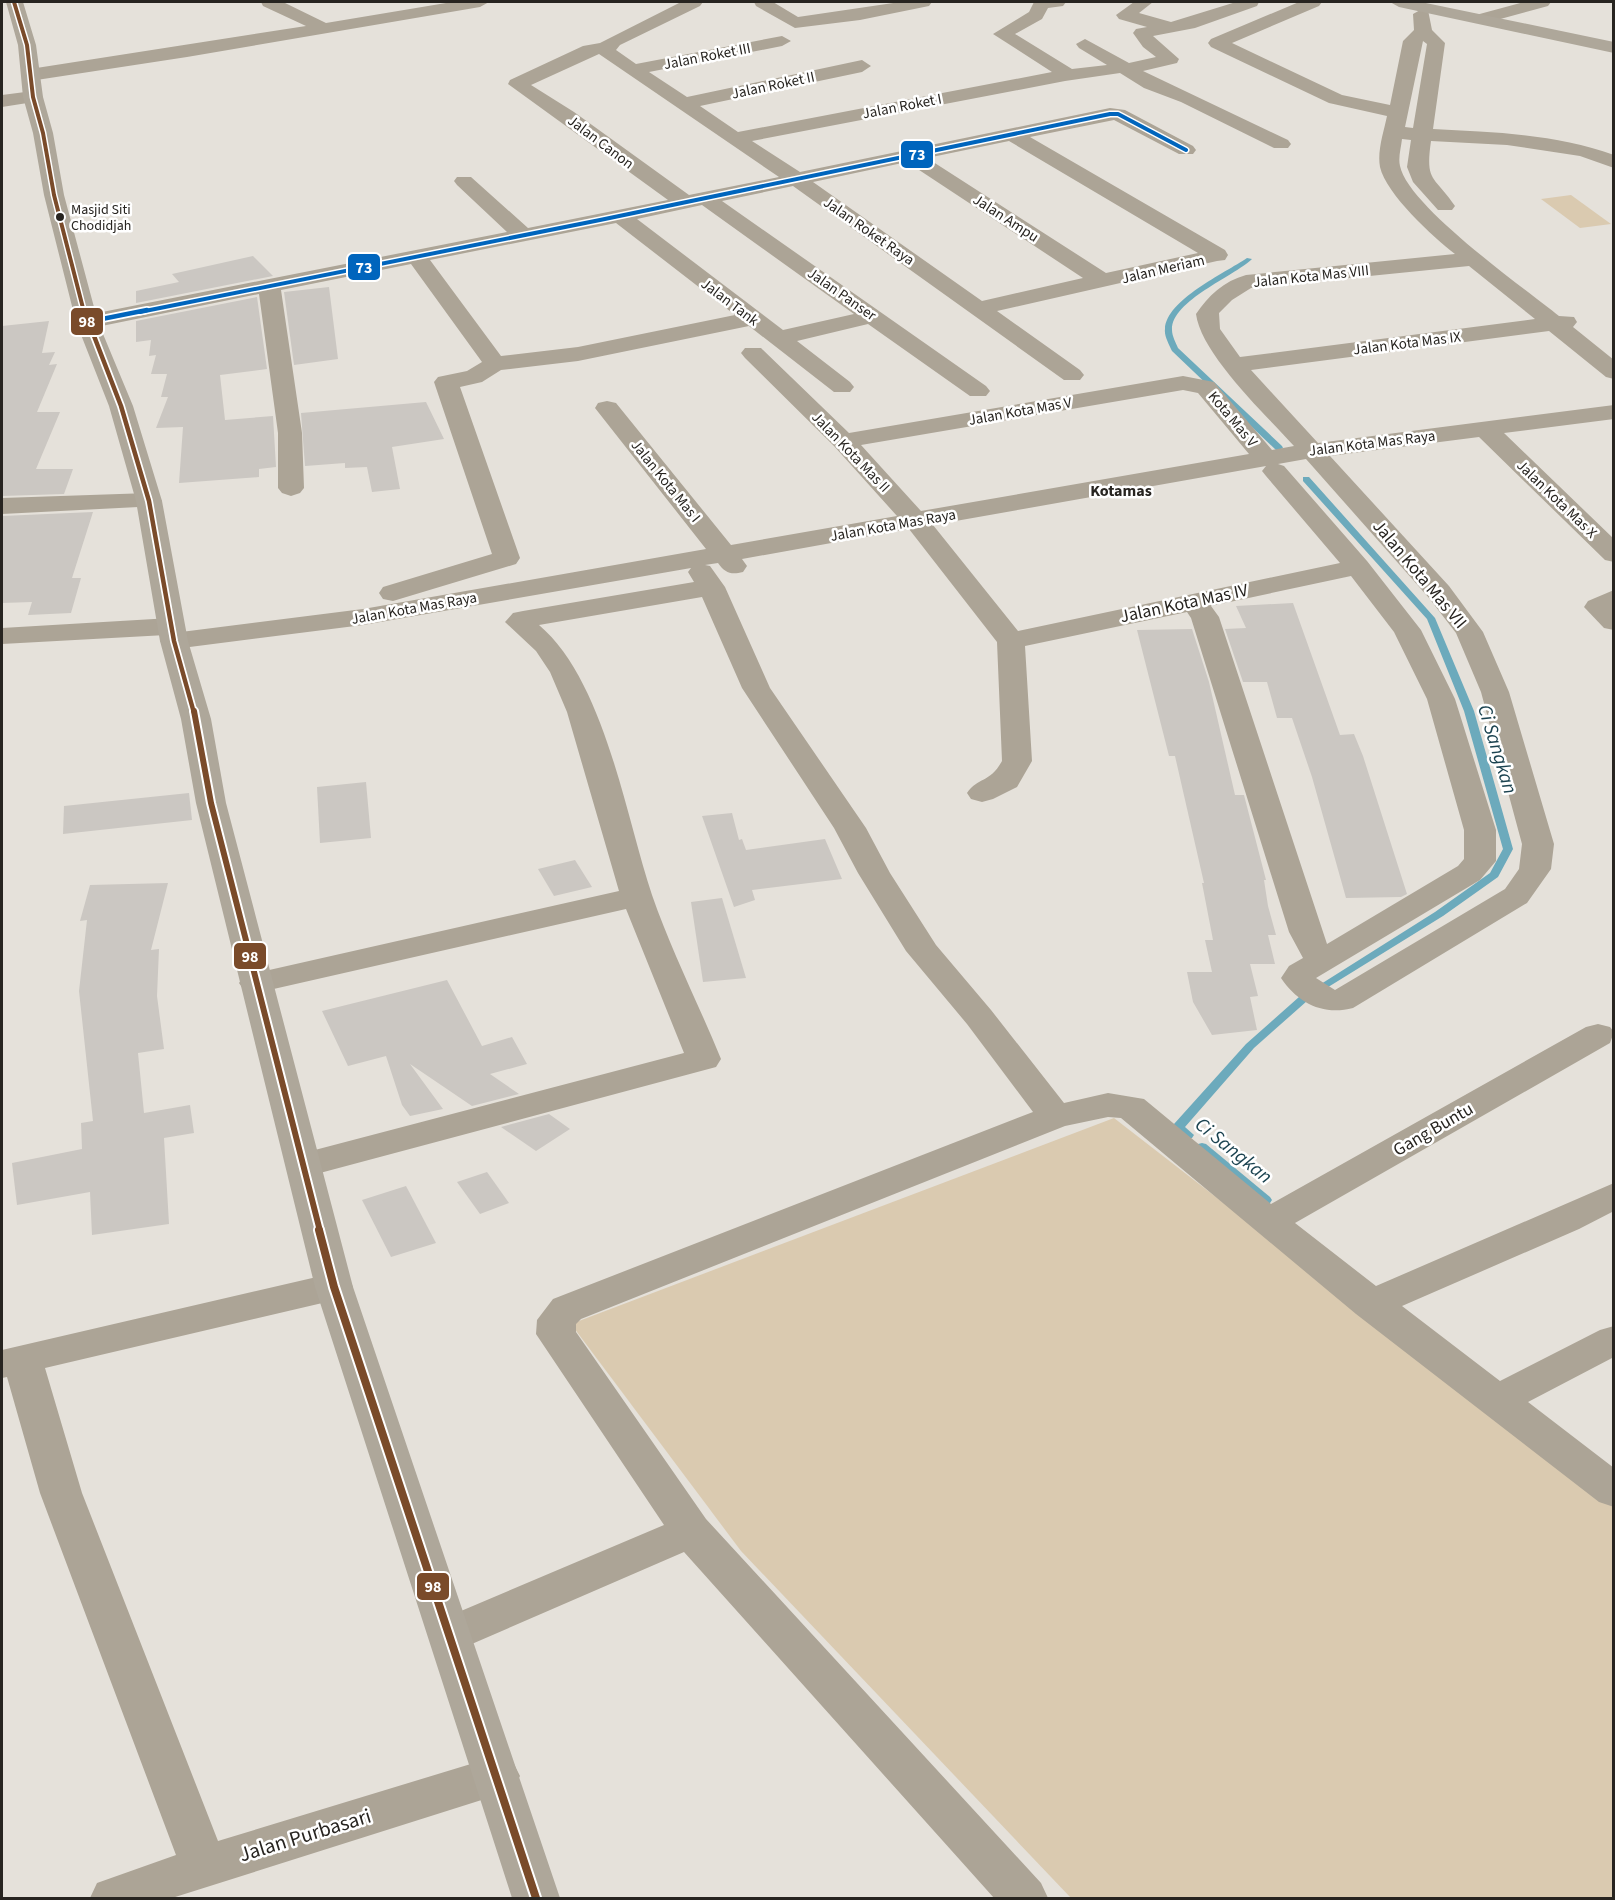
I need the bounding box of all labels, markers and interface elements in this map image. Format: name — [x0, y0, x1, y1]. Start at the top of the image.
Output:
street label: Jalan Roket III — [662, 38, 752, 75]
street label: Jalan Roket II — [730, 66, 816, 105]
street label: Jalan Roket I — [861, 89, 944, 124]
street label: Jalan Canon — [563, 111, 638, 174]
line badge: 73 — [900, 140, 934, 169]
text: 73 — [909, 144, 925, 166]
street label: Jalan Ampu — [969, 189, 1043, 247]
street label: Jalan Roket Raya — [819, 192, 918, 271]
place label: Masjid Siti Chodidjah — [71, 200, 131, 236]
marker: Masjid Siti Chodidjah — [54, 211, 66, 223]
street label: Jalan Meriam — [1120, 250, 1207, 289]
line badge: 73 — [347, 253, 381, 281]
text: 73 — [356, 257, 372, 279]
street label: Jalan Kota Mas VIII — [1252, 260, 1370, 293]
street label: Jalan Panser — [803, 263, 881, 326]
street label: Jalan Tank — [696, 274, 763, 331]
line badge: 98 — [70, 307, 104, 336]
text: 98 — [79, 311, 95, 333]
street label: Jalan Kota Mas IX — [1352, 326, 1462, 361]
street label: Kota Mas V — [1203, 387, 1262, 452]
street label: Jalan Kota Mas V — [967, 392, 1074, 431]
street label: Jalan Kota Mas II — [807, 407, 895, 497]
street label: Jalan Kota Mas Raya — [1308, 425, 1436, 462]
street label: Jalan Kota Mas I — [626, 436, 705, 527]
street label: Jalan Kota Mas X — [1512, 455, 1602, 543]
district label: Kotamas — [1090, 480, 1152, 502]
street label: Jalan Kota Mas Raya — [829, 504, 958, 547]
street label: Jalan Kota Mas VII — [1367, 515, 1473, 634]
street label: Jalan Kota Mas IV — [1118, 578, 1251, 629]
street label: Jalan Kota Mas Raya — [350, 587, 479, 630]
water label: Ci Sangkan — [1470, 701, 1524, 797]
line badge: 98 — [233, 942, 267, 970]
text: 98 — [242, 946, 258, 968]
street label: Gang Buntu — [1389, 1096, 1478, 1162]
water label: Ci Sangkan — [1189, 1111, 1278, 1191]
line badge: 98 — [416, 1572, 450, 1601]
text: 98 — [425, 1576, 441, 1598]
street label: Jalan Purbasari — [235, 1801, 375, 1869]

